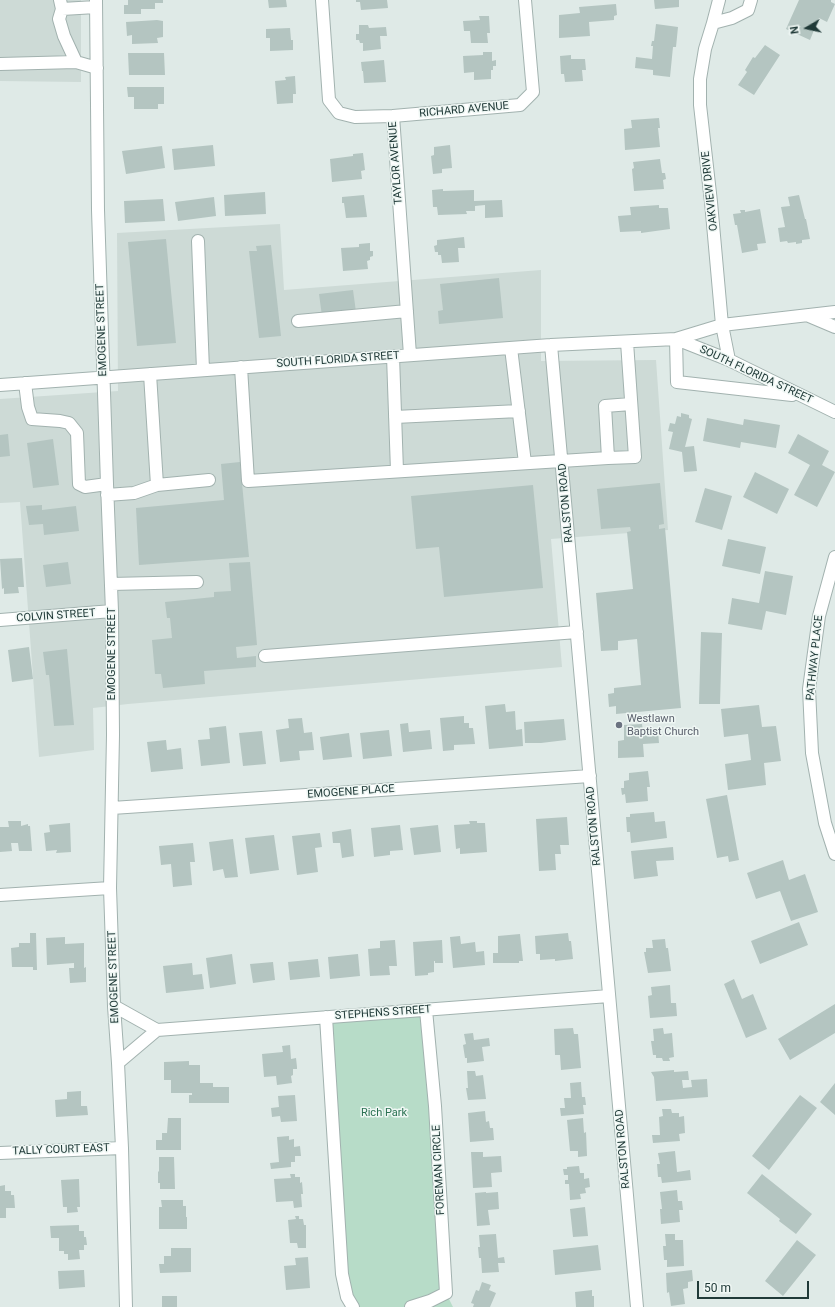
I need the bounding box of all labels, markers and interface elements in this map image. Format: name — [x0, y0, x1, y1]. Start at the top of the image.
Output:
north arrow — [787, 8, 827, 48]
text: N — [788, 25, 802, 35]
street label: RICHARD AVENUE — [419, 100, 509, 120]
street label: TAYLOR AVENUE — [387, 121, 405, 205]
street label: OAKVIEW DRIVE — [699, 150, 721, 232]
street label: EMOGENE STREET — [94, 283, 110, 377]
street label: SOUTH FLORIDA STREET — [697, 343, 815, 407]
street label: SOUTH FLORIDA STREET — [276, 349, 400, 371]
street label: RALSTON ROAD — [556, 463, 576, 543]
street label: COLVIN STREET — [16, 607, 96, 625]
street label: EMOGENE STREET — [105, 607, 119, 701]
street label: PATHWAY PLACE — [804, 614, 826, 702]
place label: Westlawn Baptist Church — [627, 712, 699, 738]
marker: Westlawn Baptist Church — [614, 720, 624, 730]
street label: EMOGENE PLACE — [307, 782, 395, 802]
street label: RALSTON ROAD — [584, 786, 604, 866]
street label: EMOGENE STREET — [106, 930, 122, 1024]
street label: STEPHENS STREET — [334, 1003, 432, 1023]
park label: Rich Park — [361, 1106, 407, 1120]
street label: RALSTON ROAD — [613, 1109, 633, 1189]
street label: FOREMAN CIRCLE — [430, 1125, 448, 1215]
street label: TALLY COURT EAST — [12, 1142, 110, 1158]
scale bar — [699, 1273, 811, 1299]
text: 50 m — [704, 1281, 731, 1295]

